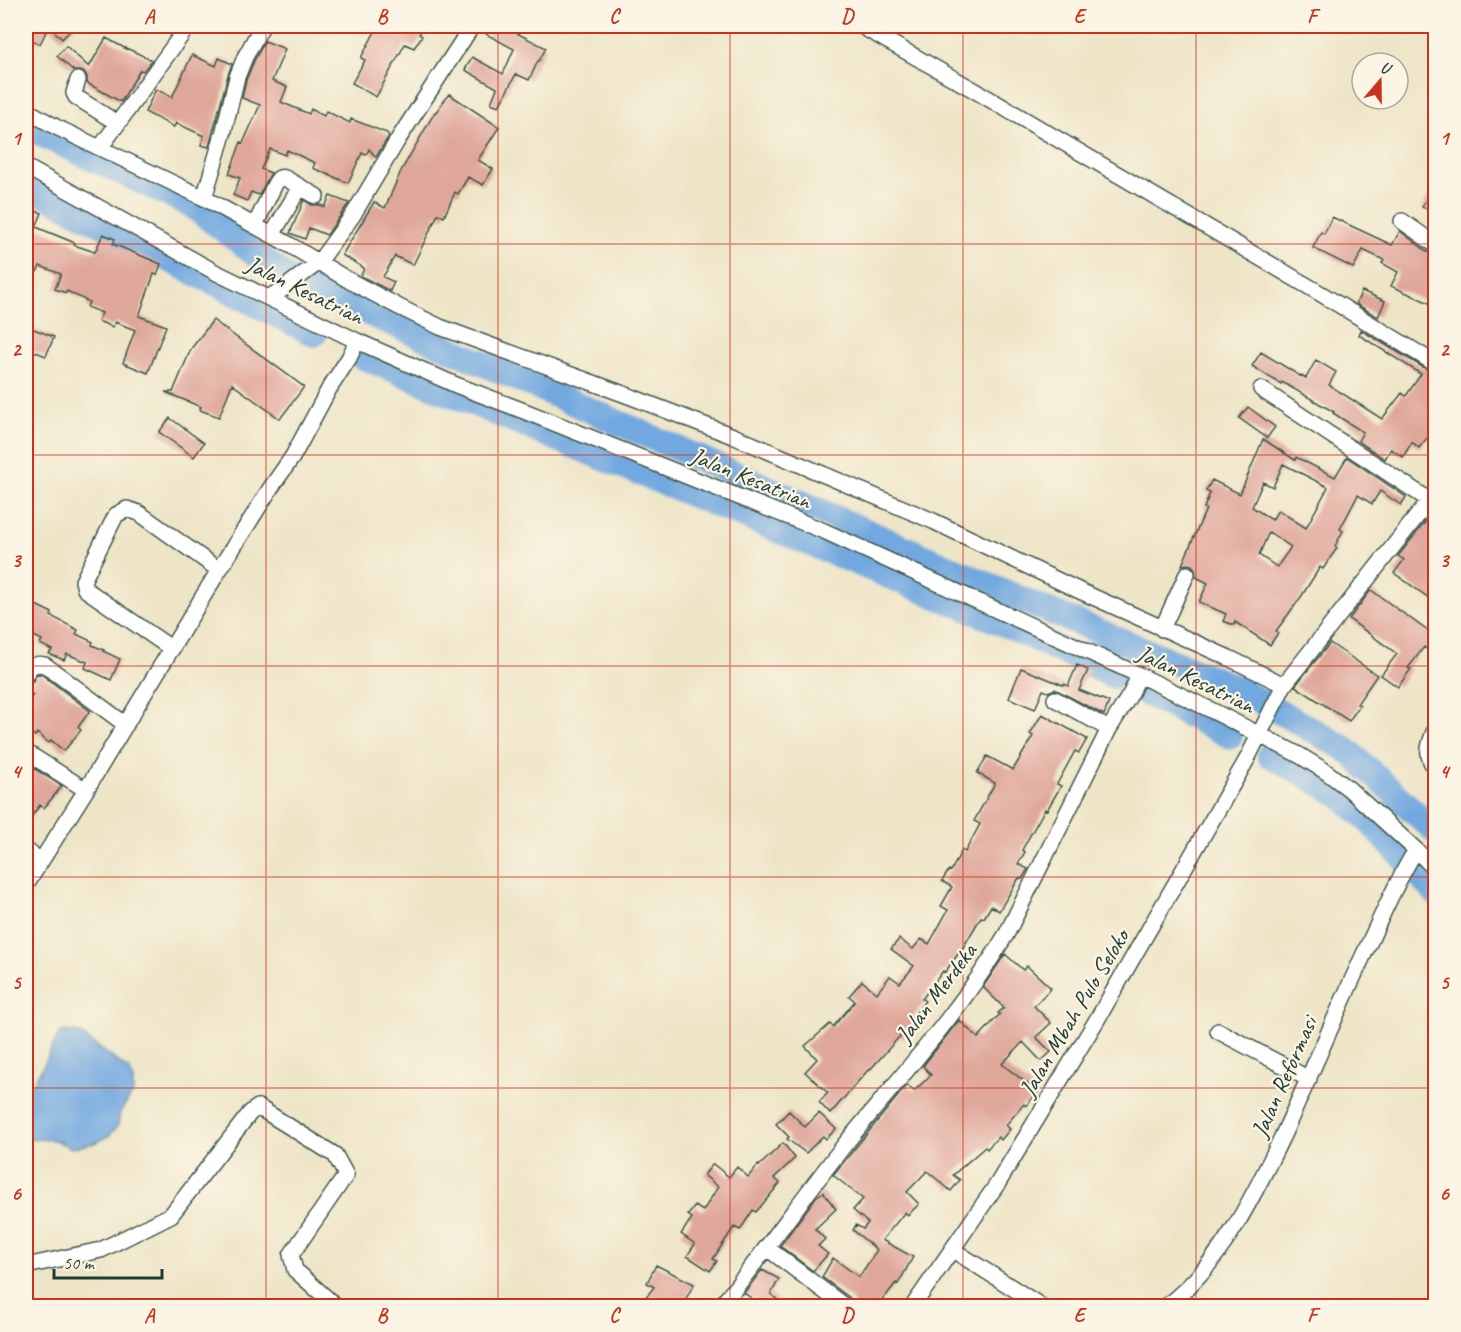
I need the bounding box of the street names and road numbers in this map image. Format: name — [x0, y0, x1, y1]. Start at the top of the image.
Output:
street label: Jalan Kesatrian — [240, 248, 370, 332]
street label: Jalan Kesatrian — [685, 440, 817, 516]
street label: Jalan Kesatrian — [1131, 637, 1261, 721]
street label: Jalan Mbah Pulo Seloko — [1012, 922, 1137, 1103]
street label: Jalan Merdeka — [888, 936, 984, 1050]
street label: Jalan Reformasi — [1244, 1009, 1325, 1143]

